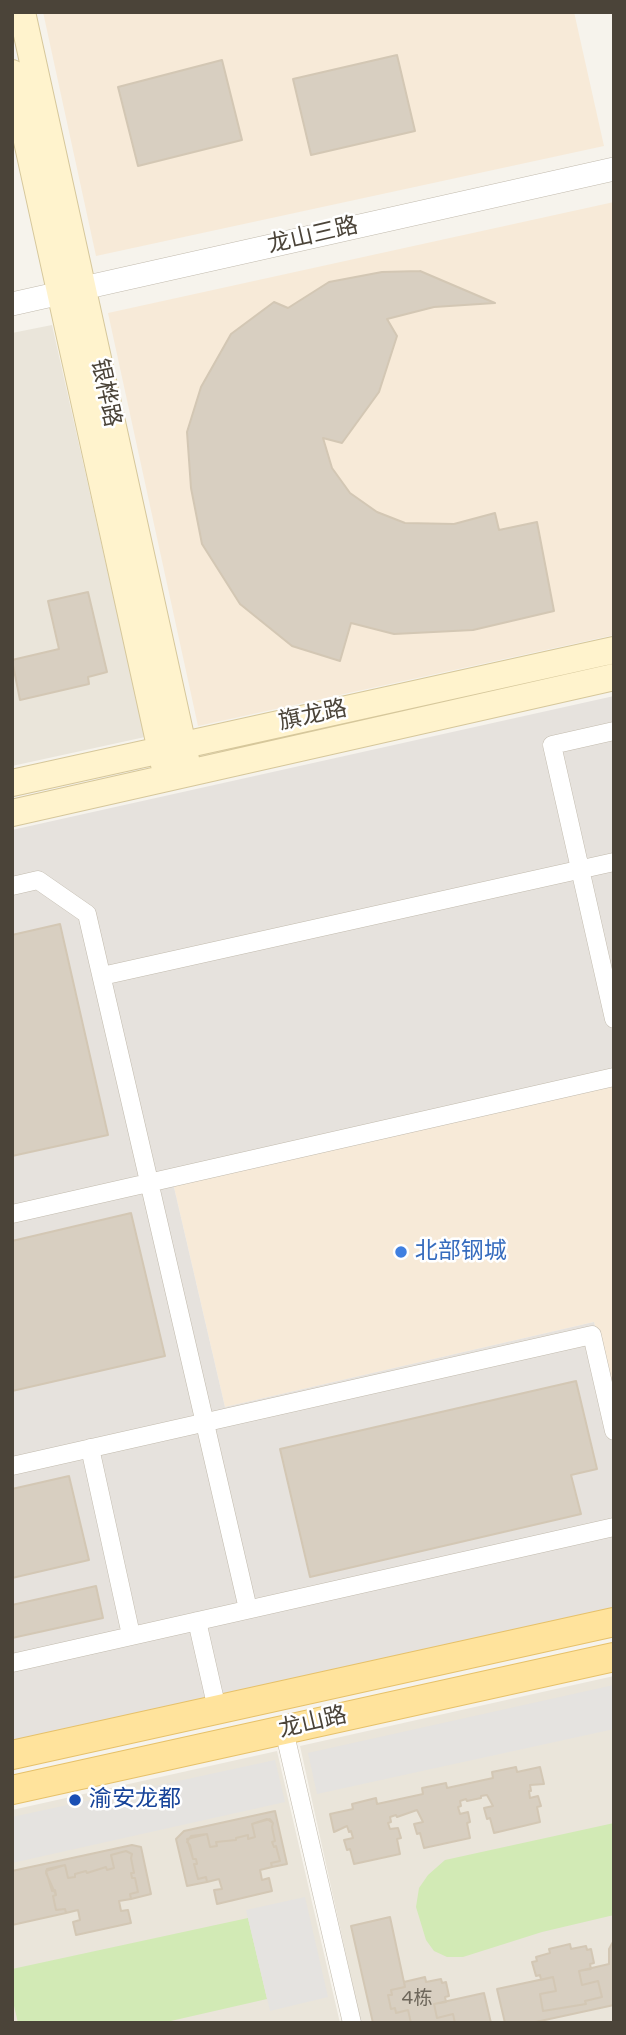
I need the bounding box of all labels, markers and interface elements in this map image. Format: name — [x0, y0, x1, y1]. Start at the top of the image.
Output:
street label: 龙山三路 — [265, 212, 361, 260]
street label: 银桦路 — [84, 356, 126, 430]
street label: 旗龙路 — [276, 695, 350, 737]
place label: 北部钢城 — [415, 1238, 507, 1266]
marker: 北部钢城 — [393, 1244, 409, 1260]
street label: 龙山路 — [276, 1702, 350, 1744]
place label: 渝安龙都 — [89, 1786, 181, 1814]
marker: 渝安龙都 — [67, 1792, 83, 1808]
house number: 4栋 — [402, 1988, 432, 2010]

